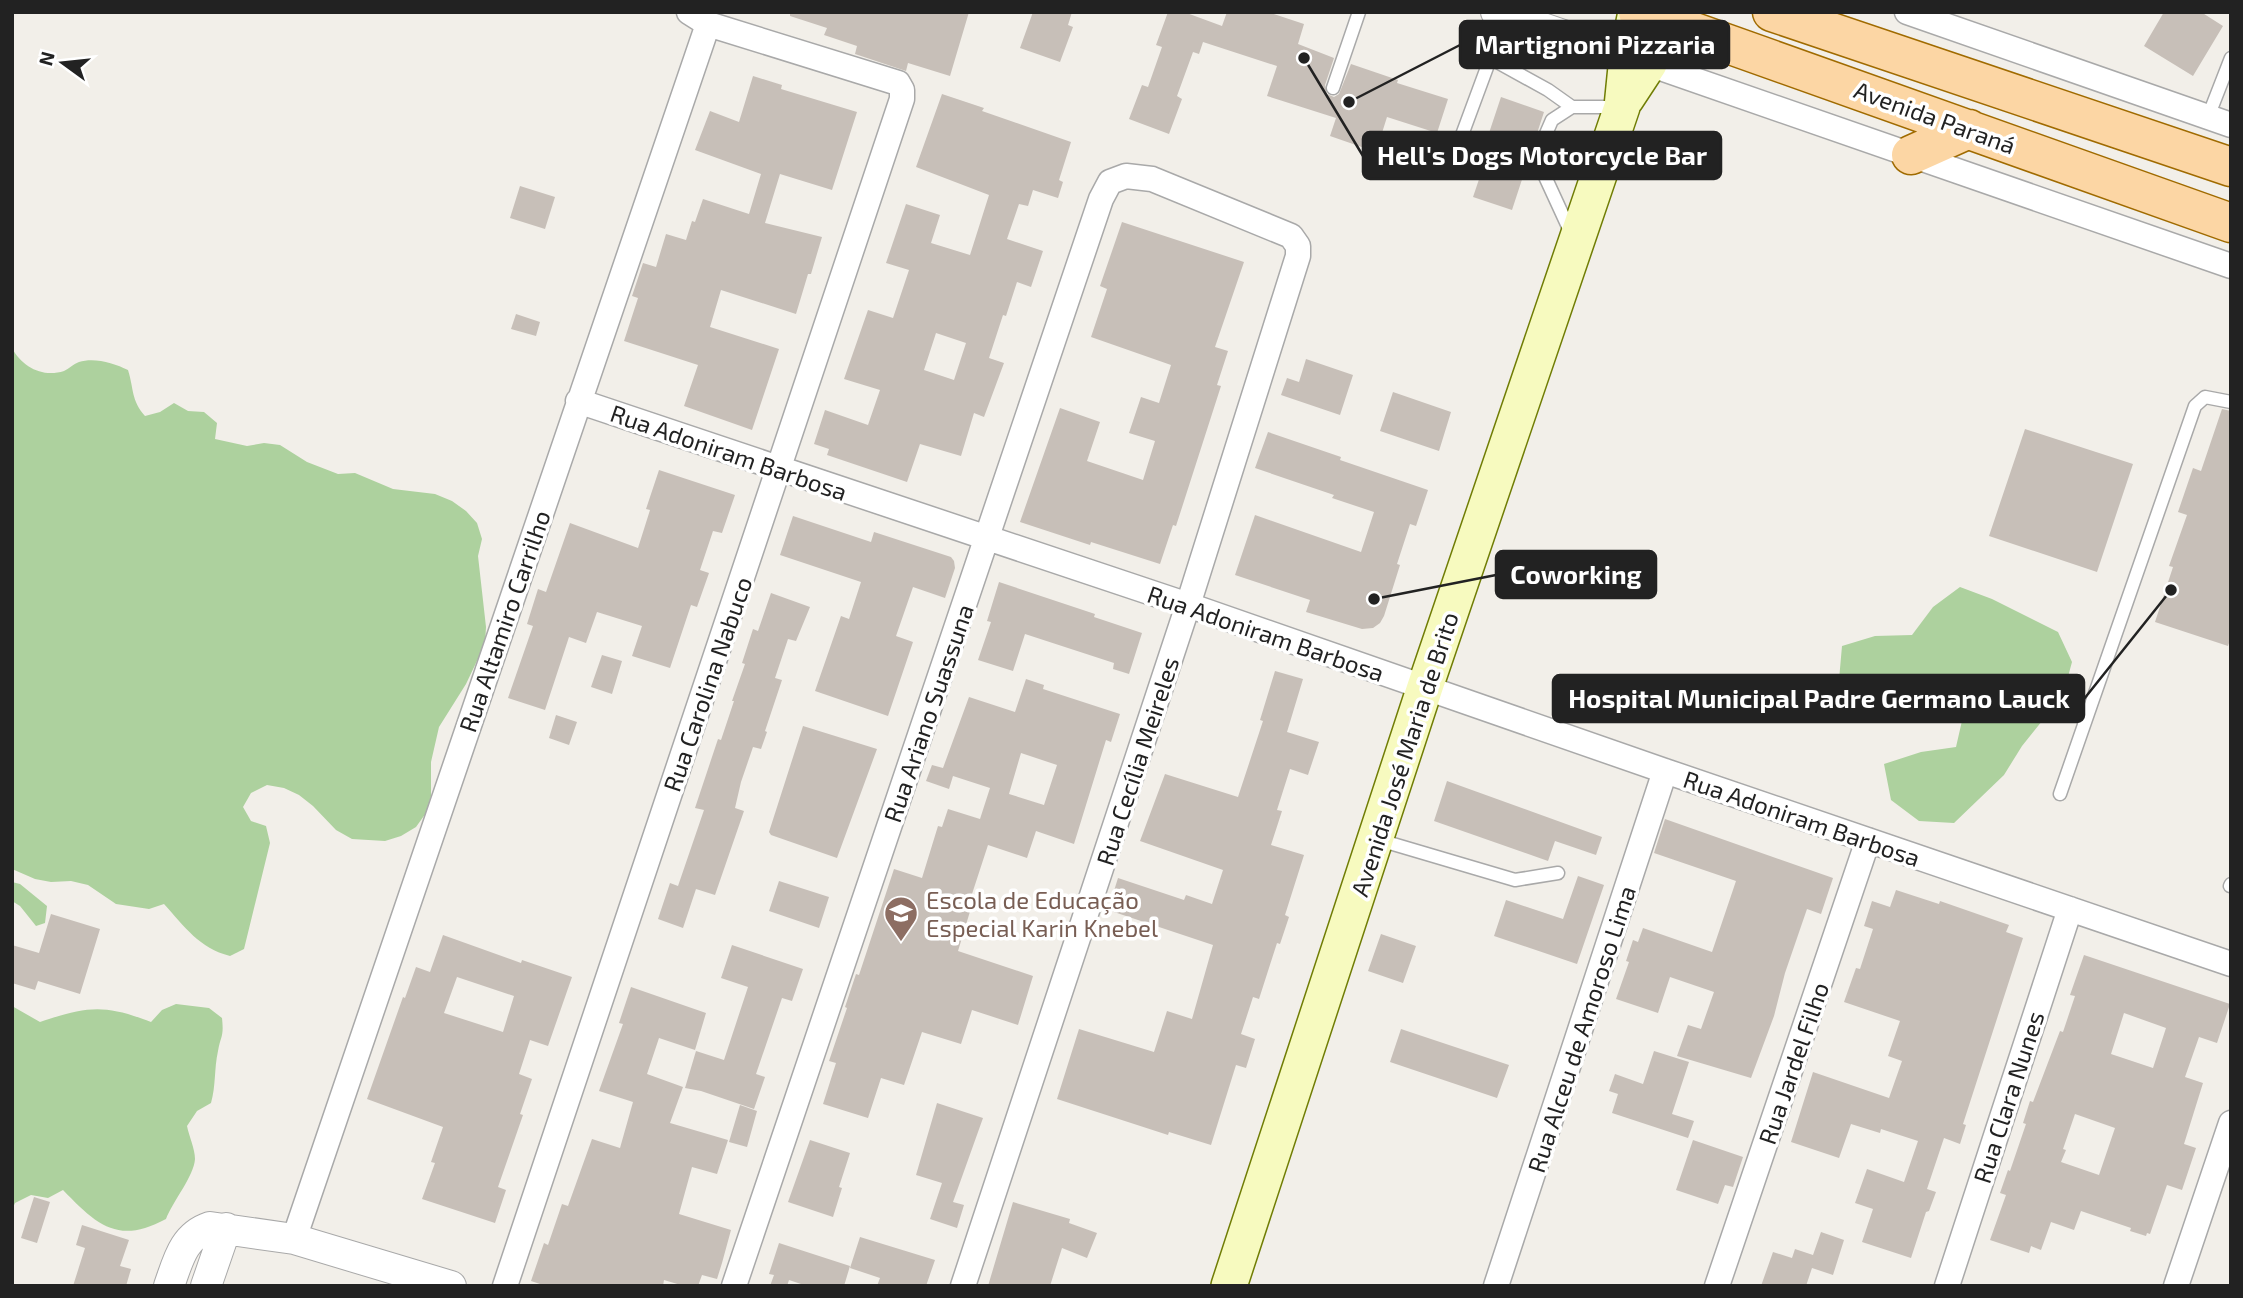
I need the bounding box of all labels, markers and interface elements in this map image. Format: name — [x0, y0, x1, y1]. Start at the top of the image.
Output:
callout: Martignoni Pizzaria — [1460, 21, 1729, 68]
north arrow — [28, 28, 98, 98]
text: Martignoni Pizzaria — [1475, 28, 1715, 59]
text: N — [33, 49, 59, 68]
street label: Avenida Paraná — [1851, 74, 2019, 160]
callout: Hell's Dogs Motorcycle Bar — [1363, 132, 1721, 179]
text: Hell's Dogs Motorcycle Bar — [1377, 139, 1707, 171]
street label: Rua Adoniram Barbosa — [607, 398, 851, 506]
street label: Rua Altamiro Carrilho — [452, 506, 556, 736]
callout: Coworking — [1496, 551, 1656, 598]
text: Coworking — [1510, 558, 1642, 589]
street label: Rua Carolina Nabuco — [657, 573, 757, 795]
street label: Rua Adoniram Barbosa — [1144, 579, 1388, 687]
street label: Rua Ariano Suassuna — [877, 600, 979, 826]
street label: Avenida José Maria de Brito — [1344, 608, 1464, 900]
street label: Rua Cecília Meireles — [1090, 653, 1184, 869]
callout: Hospital Municipal Padre Germano Lauck — [1553, 675, 2084, 722]
text: Hospital Municipal Padre Germano Lauck — [1568, 682, 2070, 713]
street label: Rua Adoniram Barbosa — [1680, 764, 1924, 872]
street label: Rua Alceu de Amoroso Lima — [1521, 882, 1641, 1176]
place label: Escola de Educação Especial Karin Knebel — [926, 885, 1158, 942]
school or university icon: Escola de Educação Especial Karin Knebel — [882, 894, 920, 943]
street label: Rua Jardel Filho — [1752, 978, 1834, 1148]
street label: Rua Clara Nunes — [1967, 1007, 2049, 1187]

